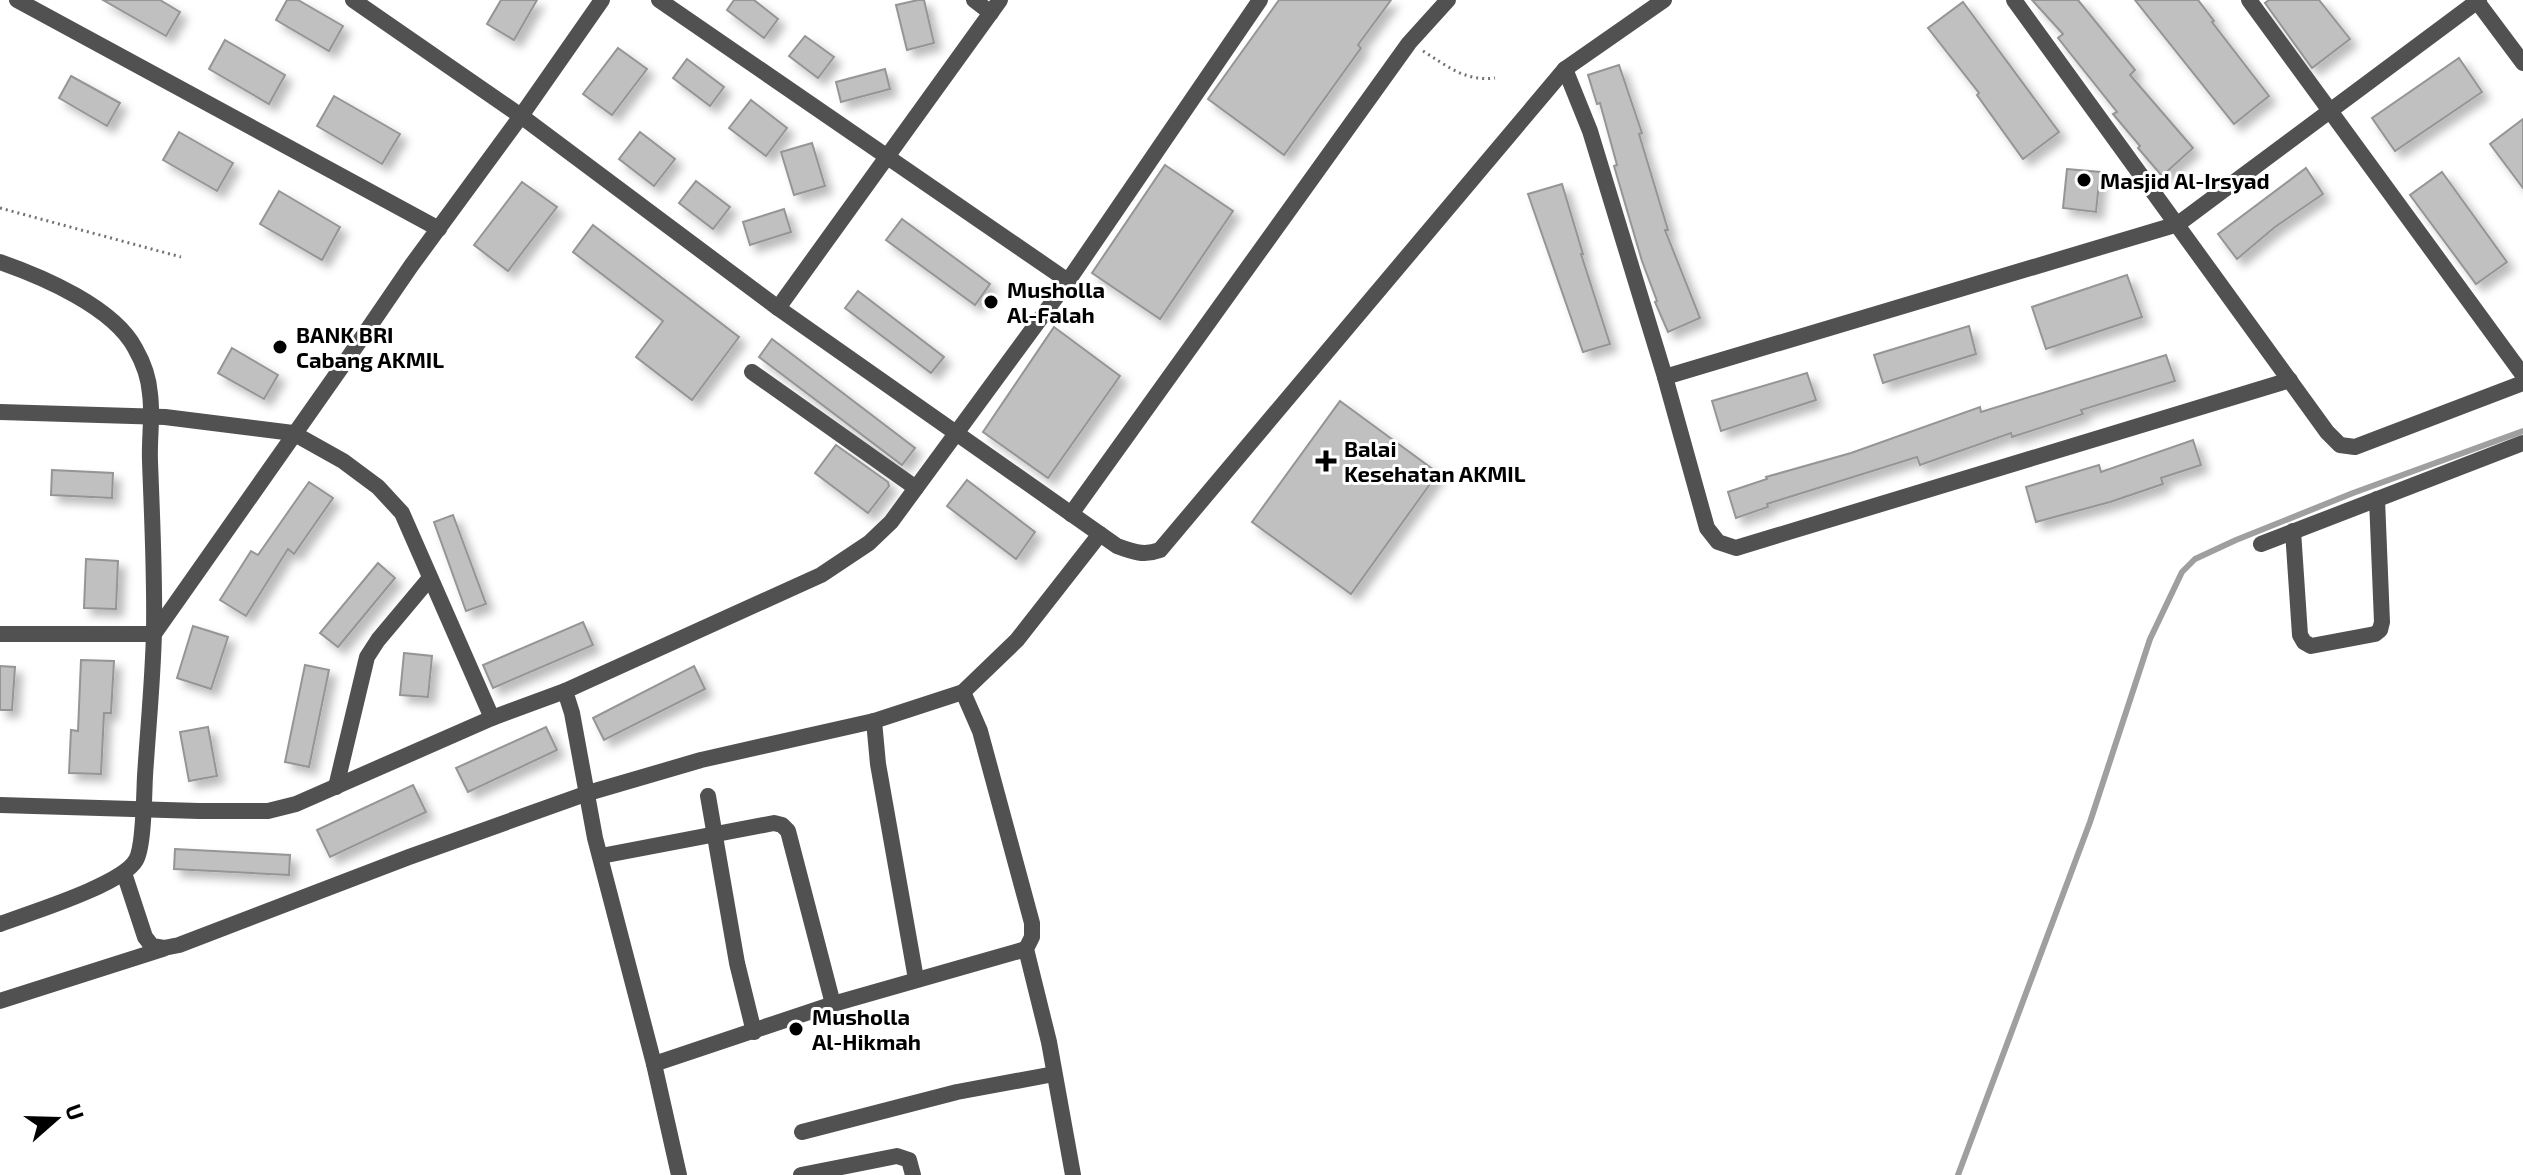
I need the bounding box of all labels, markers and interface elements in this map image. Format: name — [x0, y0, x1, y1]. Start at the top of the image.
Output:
place label: Masjid Al-Irsyad — [2100, 167, 2270, 194]
marker: Masjid Al-Irsyad — [2075, 171, 2093, 189]
place label: Musholla Al-Falah — [1007, 276, 1105, 327]
marker: Musholla Al-Falah — [982, 293, 1000, 311]
place label: BANK BRI Cabang AKMIL — [296, 321, 444, 372]
marker: BANK BRI Cabang AKMIL — [271, 338, 289, 356]
place label: Balai Kesehatan AKMIL — [1344, 435, 1526, 486]
marker: Balai Kesehatan AKMIL — [1315, 450, 1337, 472]
place label: Musholla Al-Hikmah — [812, 1003, 921, 1054]
marker: Musholla Al-Hikmah — [787, 1020, 805, 1038]
north arrow — [16, 1079, 96, 1159]
text: U — [61, 1100, 91, 1123]

